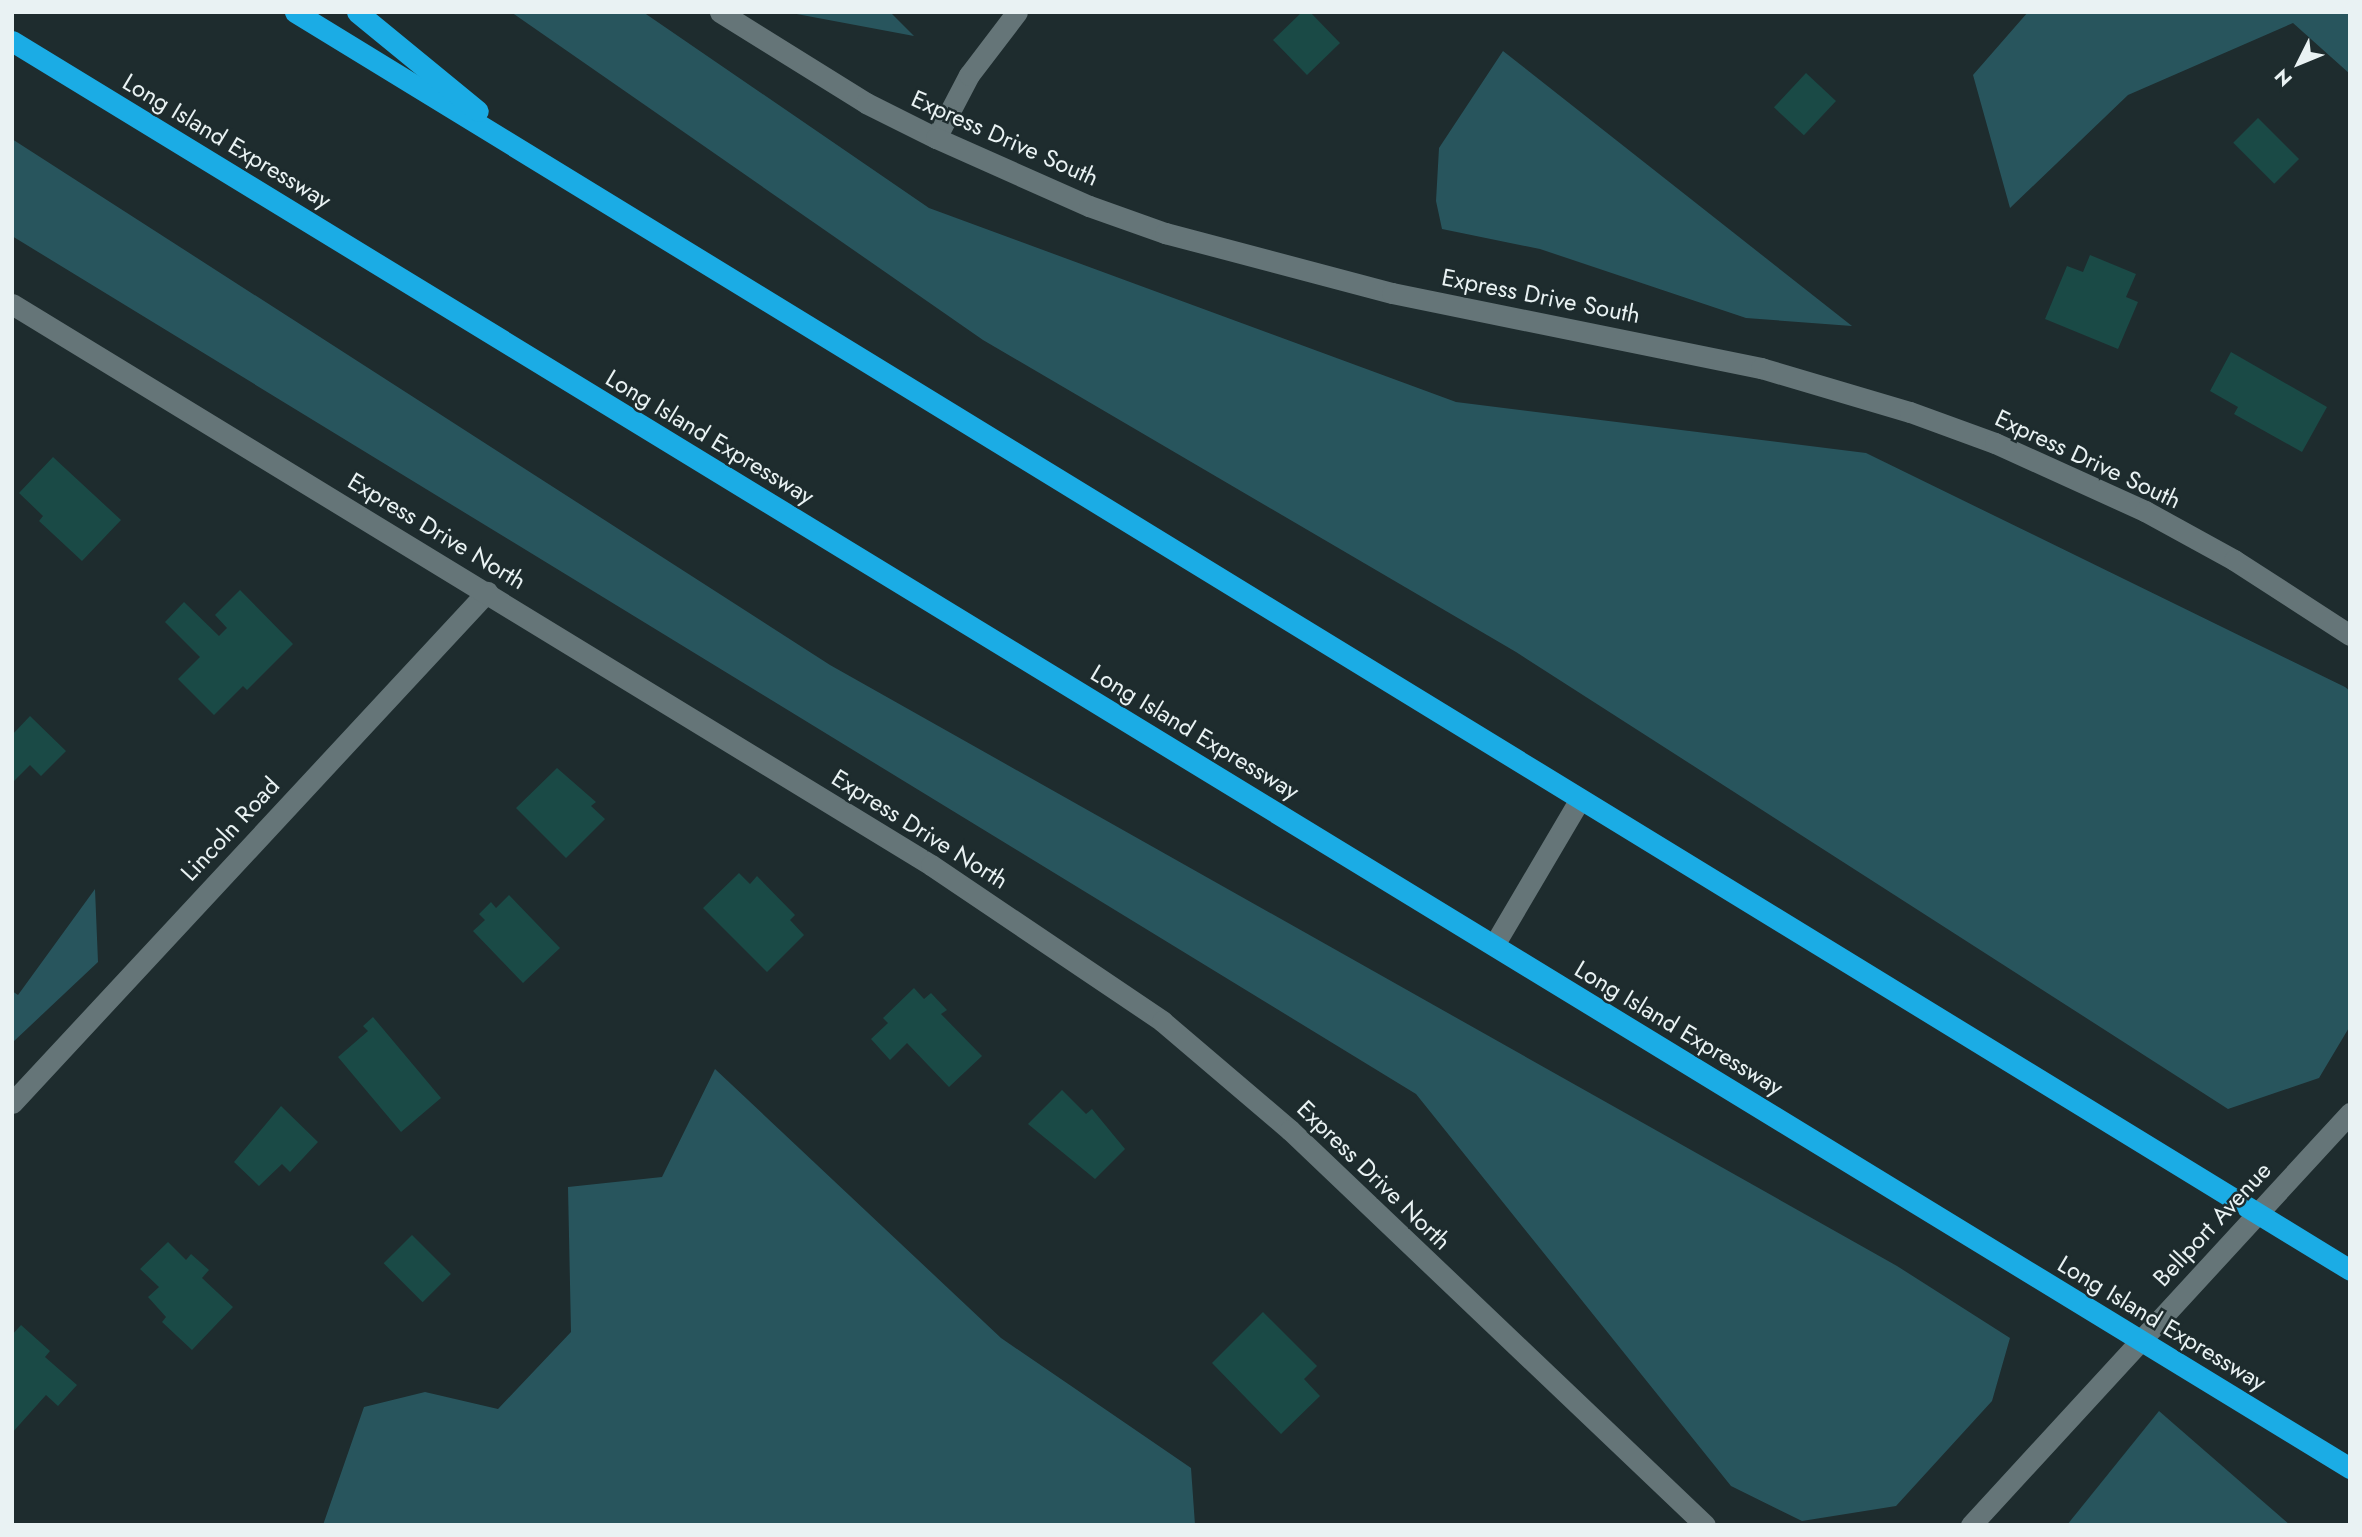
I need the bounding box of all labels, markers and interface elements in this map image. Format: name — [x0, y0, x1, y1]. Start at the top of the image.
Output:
north arrow — [2264, 28, 2334, 98]
text: N — [2268, 63, 2298, 92]
street label: Long Island Expressway — [117, 67, 337, 215]
street label: Express Drive South — [907, 84, 1103, 192]
street label: Express Drive South — [1439, 263, 1643, 329]
street label: Long Island Expressway — [600, 363, 820, 511]
street label: Express Drive South — [1991, 403, 2185, 515]
street label: Express Drive North — [343, 466, 531, 596]
street label: Long Island Expressway — [1085, 658, 1305, 806]
street label: Express Drive North — [826, 763, 1014, 895]
street label: Lincoln Road — [175, 771, 285, 887]
street label: Long Island Expressway — [1569, 954, 1789, 1102]
street label: Express Drive North — [1291, 1094, 1457, 1256]
street label: Bellport Avenue — [2147, 1156, 2277, 1292]
street label: Long Island Expressway — [2052, 1249, 2272, 1397]

